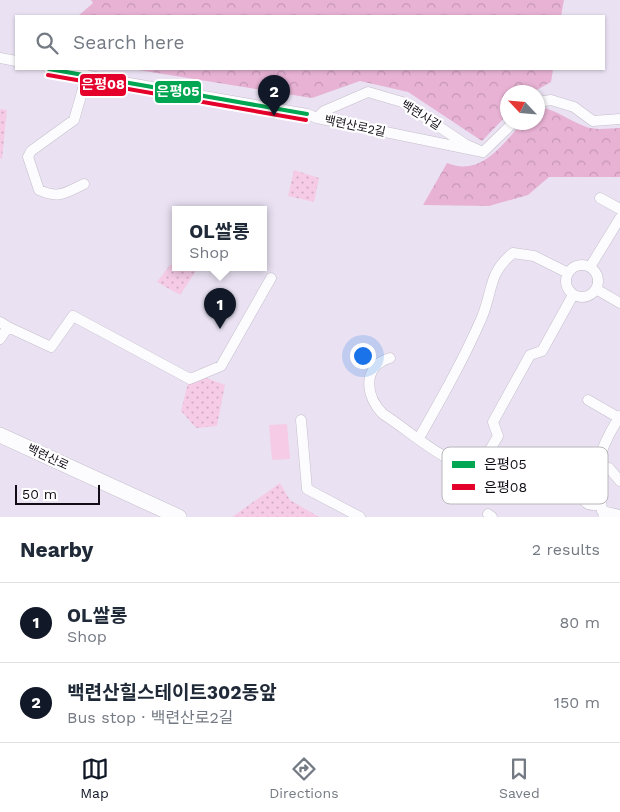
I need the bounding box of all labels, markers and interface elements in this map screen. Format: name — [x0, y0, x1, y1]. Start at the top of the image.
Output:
search box — [15, 15, 605, 70]
icon: search — [33, 29, 61, 57]
text: Search here — [73, 31, 184, 54]
line badge: 은평08 — [79, 73, 127, 97]
pin: 2 — [258, 75, 290, 116]
text: 은평08 — [81, 76, 125, 92]
line badge: 은평05 — [154, 80, 202, 104]
text: 은평05 — [157, 83, 199, 99]
north arrow — [500, 85, 545, 130]
street label: 백련사길 — [399, 97, 443, 133]
street label: 백련산로2길 — [323, 113, 387, 139]
popup — [172, 206, 267, 271]
text: OL쌀롱 — [189, 220, 250, 243]
text: Shop — [189, 243, 229, 262]
pin: 1 — [204, 288, 236, 329]
your location — [350, 343, 376, 369]
street label: 백련산로 — [25, 441, 71, 473]
legend — [442, 447, 608, 504]
text: 은평05 — [484, 456, 527, 472]
text: 은평08 — [484, 479, 527, 495]
scale bar — [15, 482, 100, 505]
text: 50 m — [22, 486, 57, 502]
text: Nearby — [20, 537, 93, 562]
text: 2 results — [532, 540, 600, 559]
text: OL쌀롱 — [67, 604, 127, 627]
text: 1 — [33, 613, 39, 632]
text: 80 m — [559, 613, 600, 632]
text: Shop — [67, 627, 107, 646]
text: 백련산힐스테이트302동앞 — [67, 681, 277, 704]
text: 2 — [31, 693, 41, 712]
text: 150 m — [554, 693, 600, 712]
text: Bus stop · 백련산로2길 — [67, 708, 233, 727]
tab: Map — [80, 755, 109, 801]
tab: Directions — [269, 755, 339, 801]
tab: Saved — [499, 755, 540, 801]

